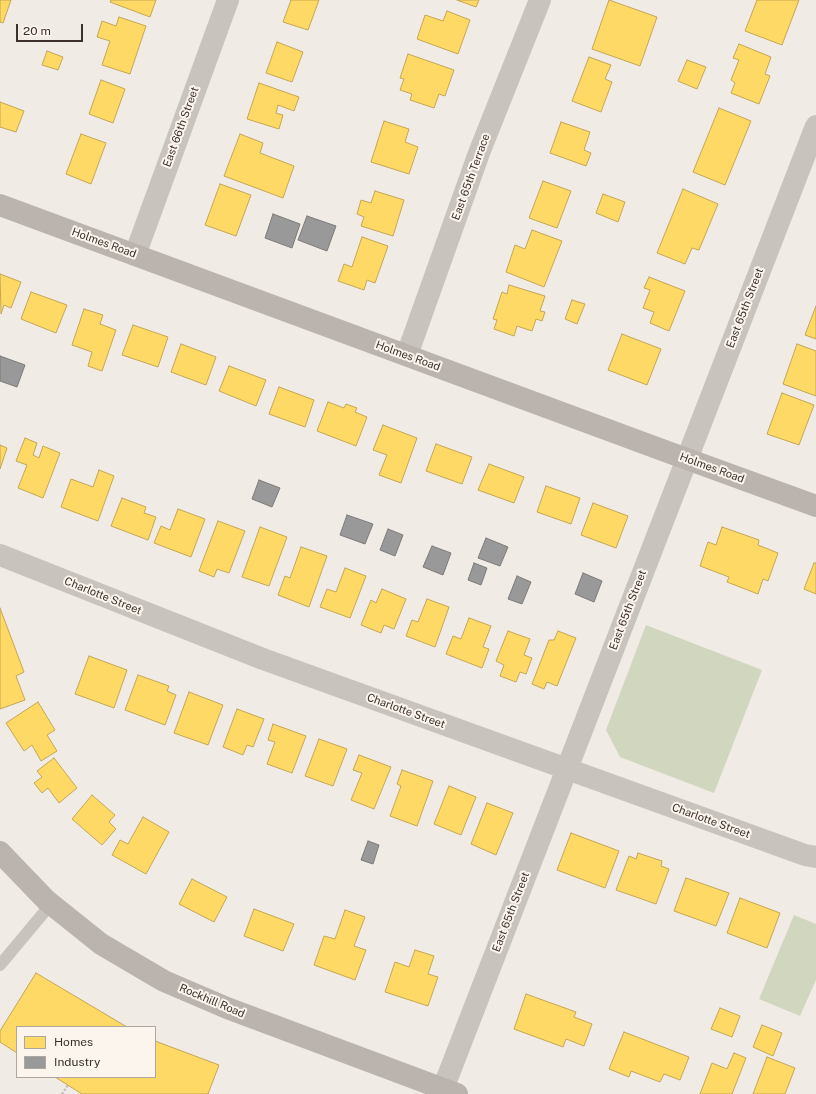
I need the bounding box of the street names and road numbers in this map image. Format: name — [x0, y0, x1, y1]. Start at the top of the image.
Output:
street label: East 66th Street — [160, 85, 202, 169]
street label: East 65th Terrace — [449, 132, 493, 222]
street label: Holmes Road — [70, 225, 138, 261]
street label: East 65th Street — [724, 266, 766, 350]
street label: Holmes Road — [374, 338, 442, 374]
street label: Holmes Road — [678, 450, 746, 486]
street label: East 65th Street — [607, 568, 649, 652]
street label: Charlotte Street — [62, 574, 144, 618]
street label: Charlotte Street — [365, 691, 447, 731]
street label: Charlotte Street — [670, 801, 752, 841]
street label: East 65th Street — [490, 870, 532, 954]
street label: Rockhill Road — [177, 981, 247, 1021]

